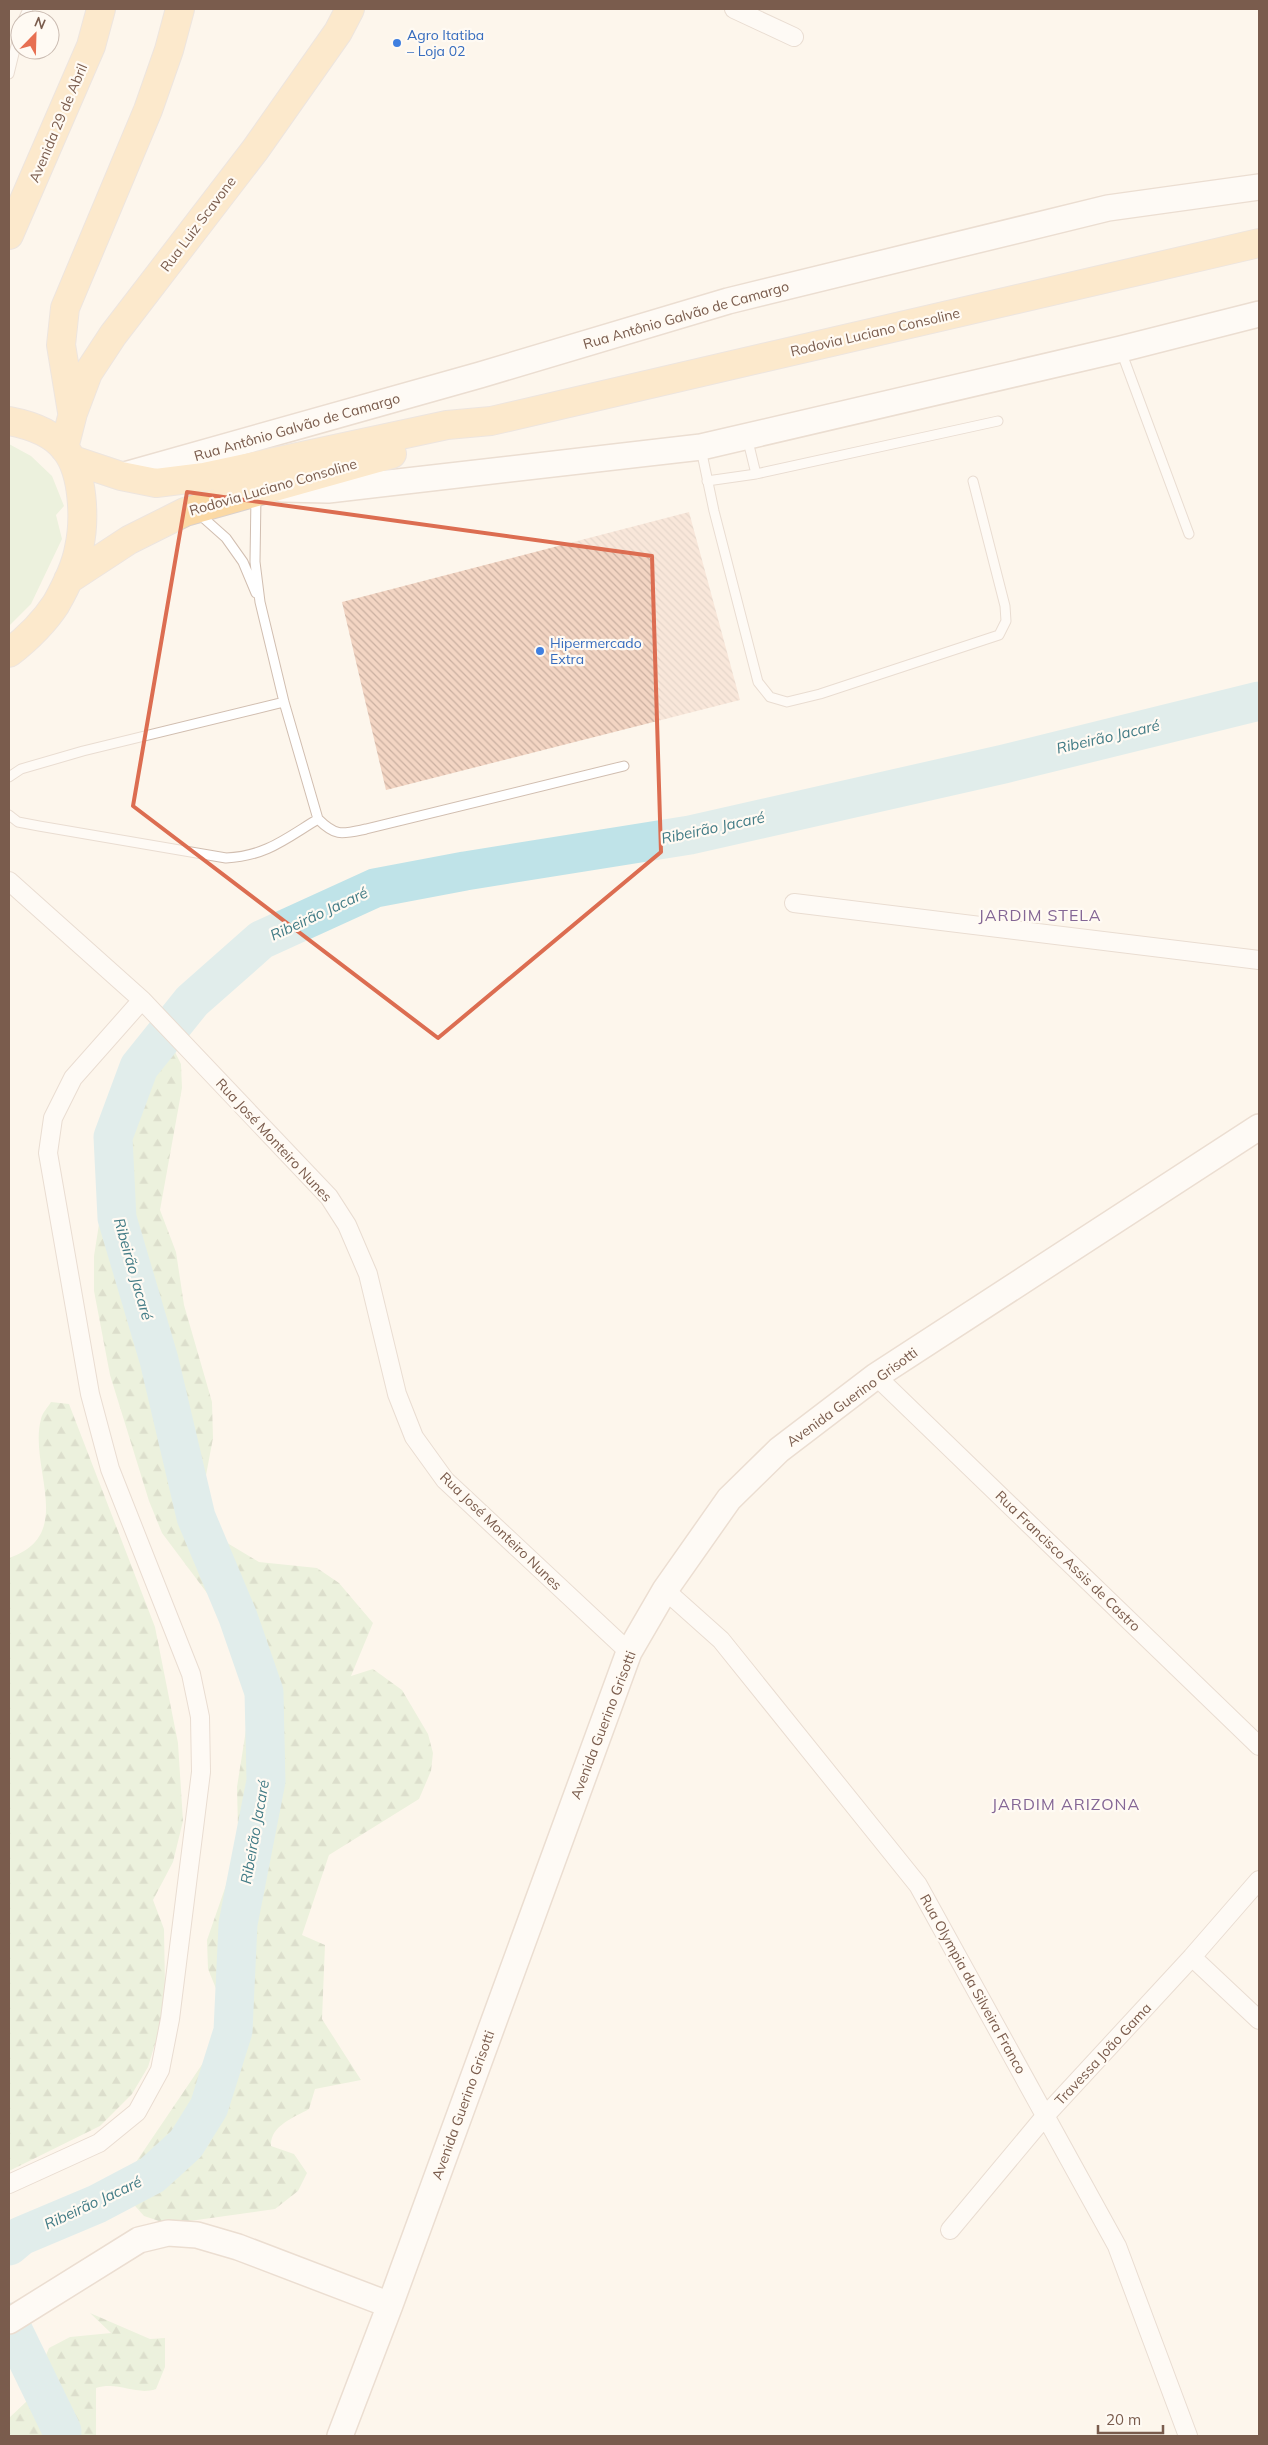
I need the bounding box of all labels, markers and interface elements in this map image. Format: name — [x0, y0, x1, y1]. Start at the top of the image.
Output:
north arrow — [10, 10, 60, 60]
text: N — [32, 13, 48, 33]
place label: Agro Itatiba – Loja 02 — [407, 26, 484, 60]
marker: Agro Itatiba – Loja 02 — [391, 37, 403, 49]
street label: Avenida 29 de Abril — [25, 61, 91, 185]
street label: Rua Luiz Scavone — [156, 173, 240, 275]
street label: Rua Antônio Galvão de Camargo — [581, 277, 791, 353]
street label: Rodovia Luciano Consoline — [788, 304, 962, 360]
street label: Rua Antônio Galvão de Camargo — [192, 389, 402, 465]
street label: Rodovia Luciano Consoline — [187, 454, 359, 520]
place label: Hipermercado Extra — [550, 634, 642, 668]
marker: Hipermercado Extra — [534, 645, 546, 657]
water label: Ribeirão Jacaré — [1054, 715, 1161, 758]
water label: Ribeirão Jacaré — [659, 807, 766, 848]
water label: Ribeirão Jacaré — [267, 883, 371, 944]
district label: JARDIM STELA — [978, 905, 1102, 925]
street label: Rua José Monteiro Nunes — [212, 1074, 336, 1206]
water label: Ribeirão Jacaré — [110, 1216, 157, 1322]
street label: Avenida Guerino Grisotti — [783, 1343, 921, 1451]
street label: Rua José Monteiro Nunes — [436, 1468, 566, 1594]
street label: Rua Francisco Assis de Castro — [992, 1487, 1144, 1635]
street label: Avenida Guerino Grisotti — [566, 1648, 640, 1802]
water label: Ribeirão Jacaré — [236, 1778, 273, 1885]
district label: JARDIM ARIZONA — [992, 1794, 1140, 1814]
street label: Rua Olympia da Silveira Franco — [916, 1891, 1030, 2077]
street label: Travessa João Gama — [1051, 1999, 1155, 2109]
street label: Avenida Guerino Grisotti — [428, 2028, 498, 2182]
water label: Ribeirão Jacaré — [41, 2172, 145, 2233]
scale bar — [1098, 2402, 1163, 2434]
text: 20 m — [1106, 2410, 1141, 2429]

